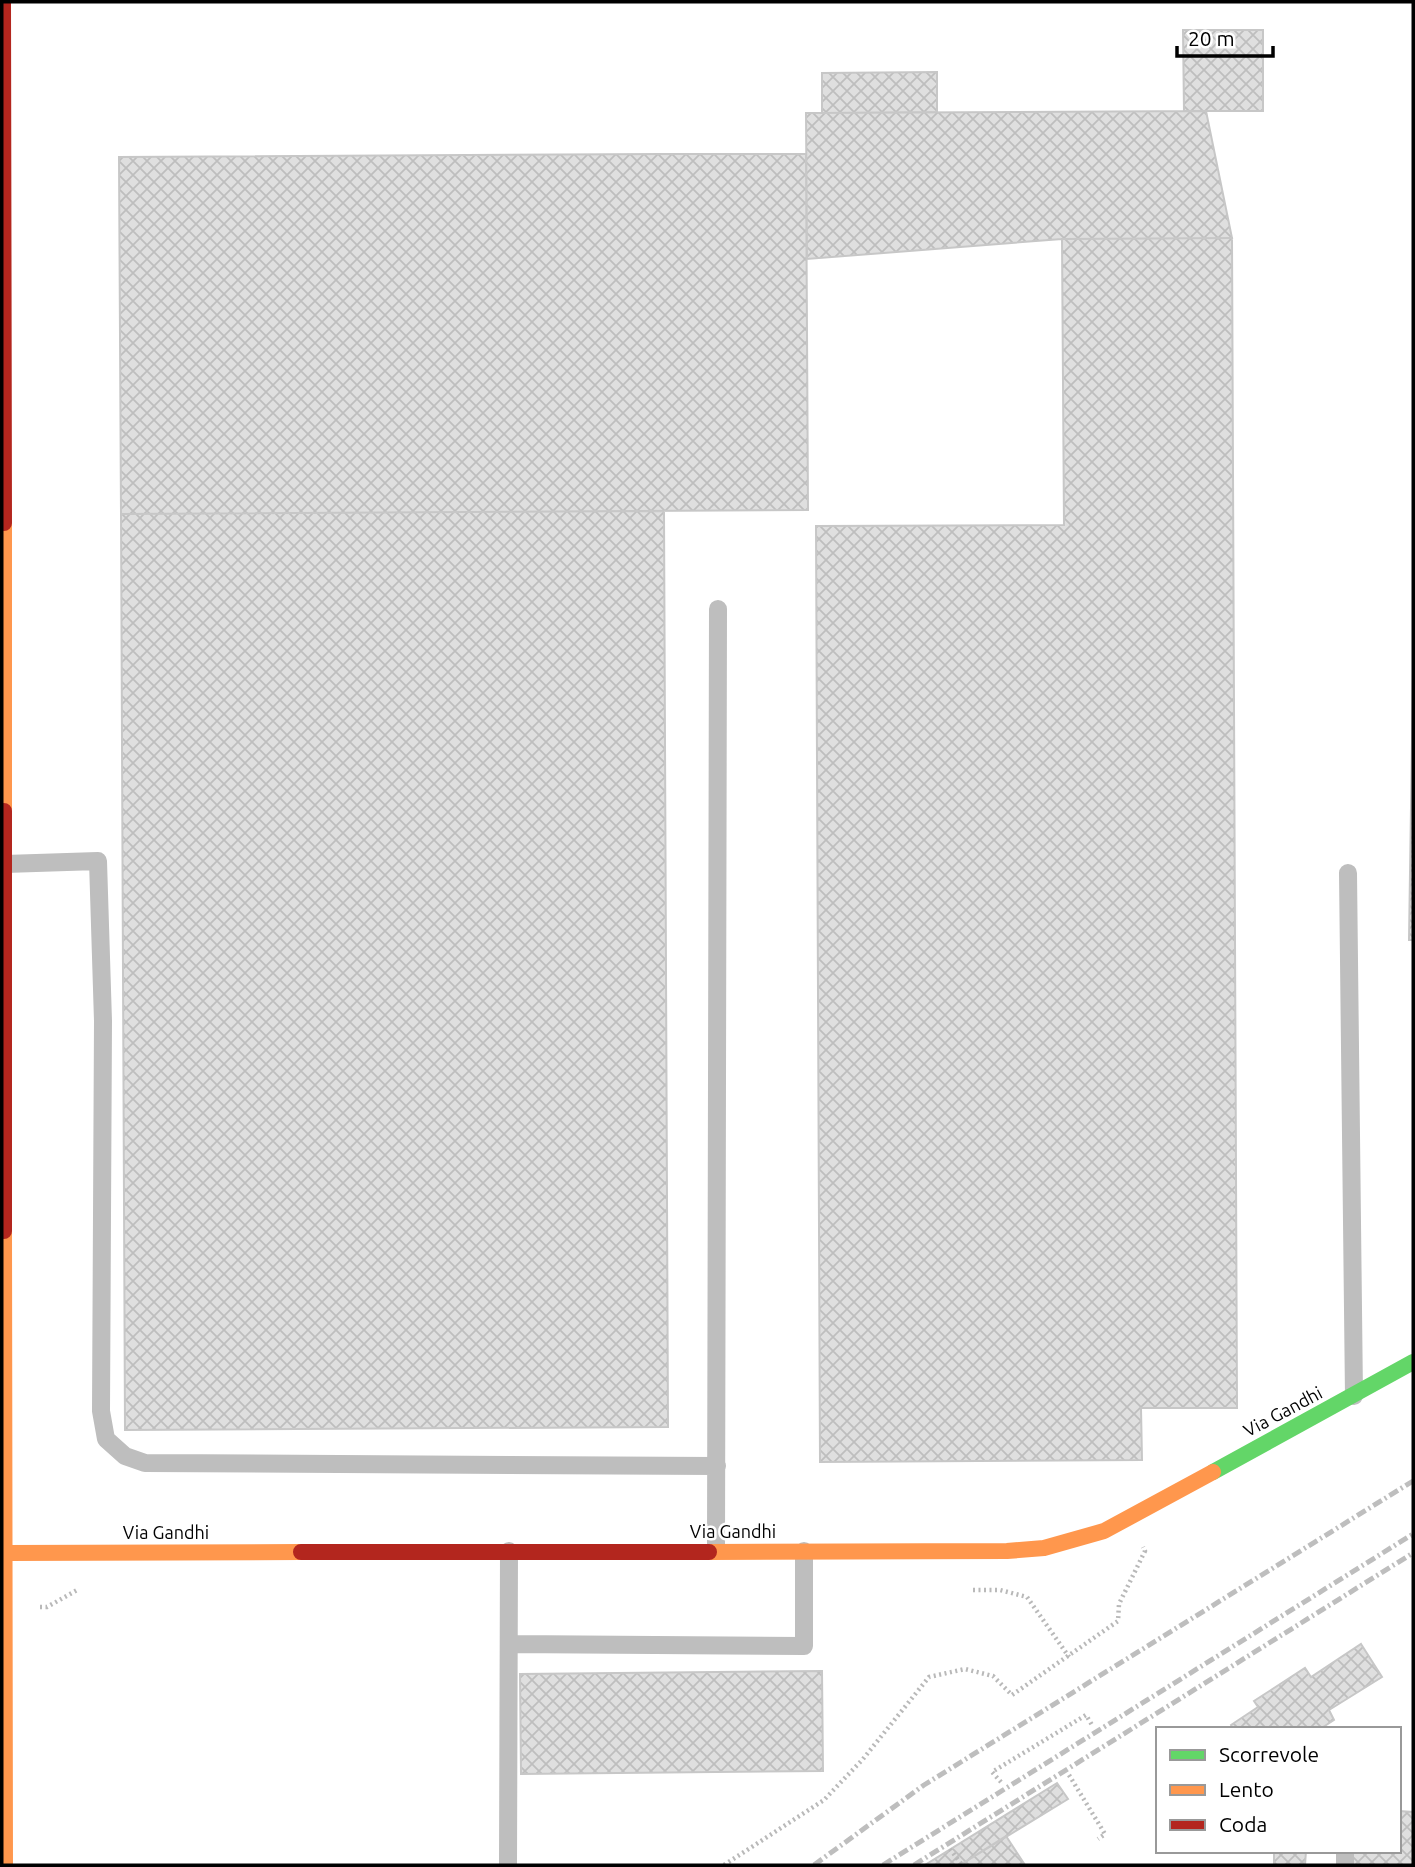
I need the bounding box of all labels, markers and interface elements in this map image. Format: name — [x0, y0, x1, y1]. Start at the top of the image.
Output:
scale bar — [1177, 14, 1273, 58]
text: 20 m — [1188, 26, 1235, 50]
street label: Via Gandhi — [1240, 1382, 1325, 1440]
street label: Via Gandhi — [690, 1521, 776, 1541]
street label: Via Gandhi — [123, 1522, 209, 1542]
legend — [1156, 1727, 1401, 1853]
text: Scorrevole — [1219, 1742, 1319, 1766]
text: Lento — [1219, 1777, 1274, 1801]
text: Coda — [1219, 1812, 1267, 1836]

